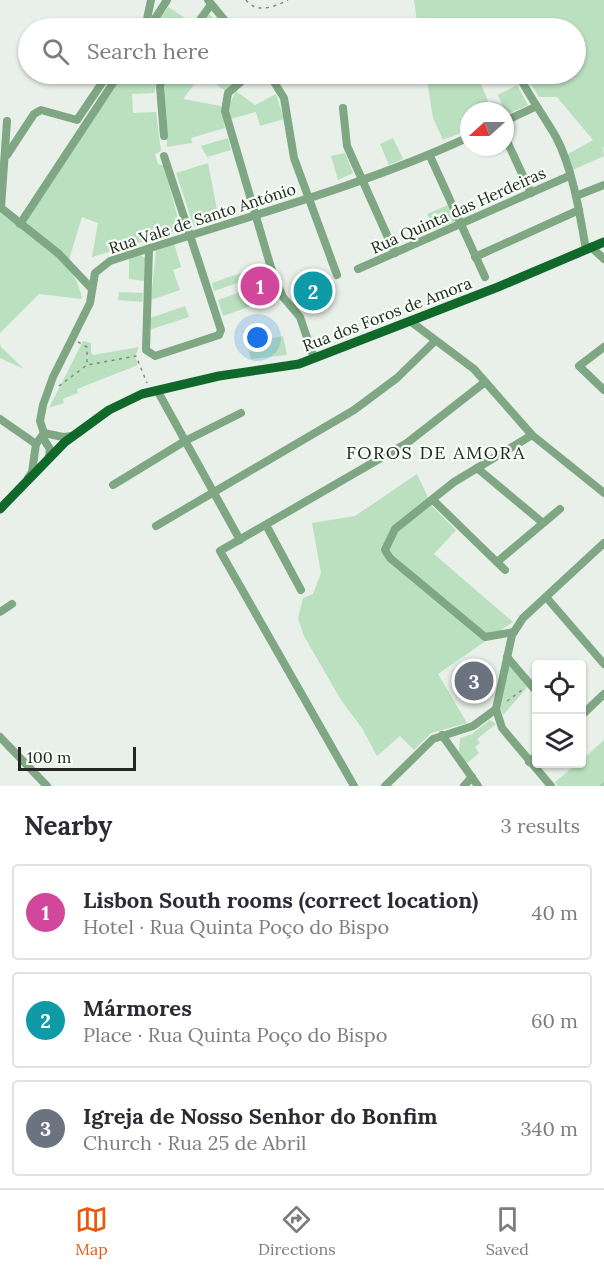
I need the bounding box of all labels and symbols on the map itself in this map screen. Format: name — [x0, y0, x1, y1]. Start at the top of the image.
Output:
north arrow — [460, 102, 514, 156]
street label: Rua Quinta das Herdeiras — [367, 162, 549, 258]
street label: Rua Vale de Santo António — [106, 178, 298, 258]
pin: 1 — [240, 264, 280, 308]
pin: 2 — [294, 268, 332, 314]
street label: Rua dos Foros de Amora — [300, 273, 474, 355]
your location — [243, 323, 272, 352]
district label: FOROS DE AMORA — [346, 441, 526, 464]
pin: 3 — [454, 658, 494, 704]
scale bar — [18, 744, 136, 772]

